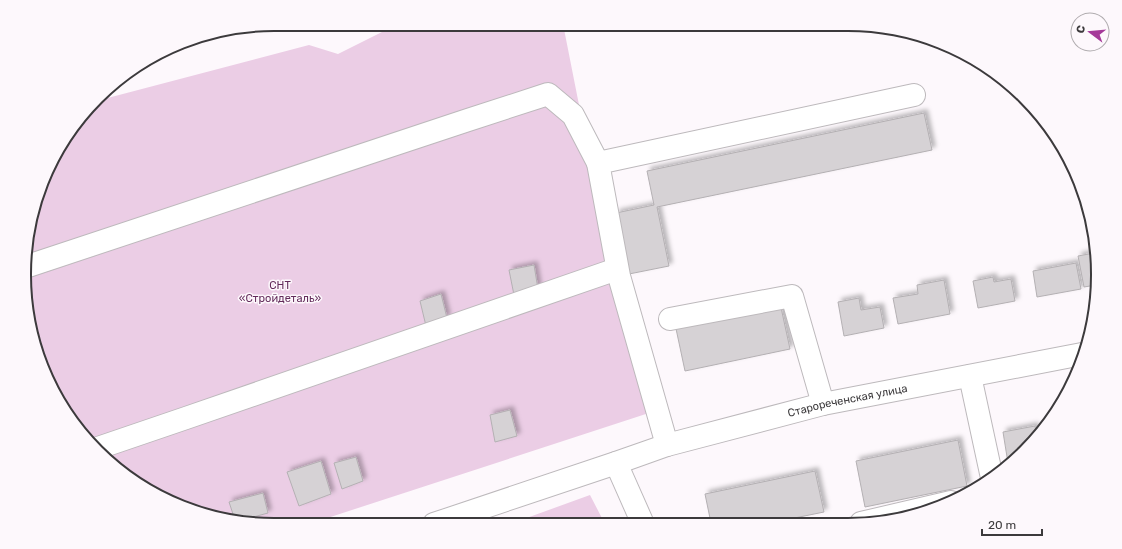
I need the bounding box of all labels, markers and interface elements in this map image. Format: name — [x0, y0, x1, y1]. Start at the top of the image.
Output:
north arrow — [1070, 12, 1110, 52]
text: С — [1074, 24, 1088, 35]
park label: СНТ «Стройдеталь» — [239, 279, 321, 305]
street label: Старореченская улица — [786, 382, 908, 420]
scale bar — [982, 511, 1042, 537]
text: 20 m — [988, 518, 1016, 532]

